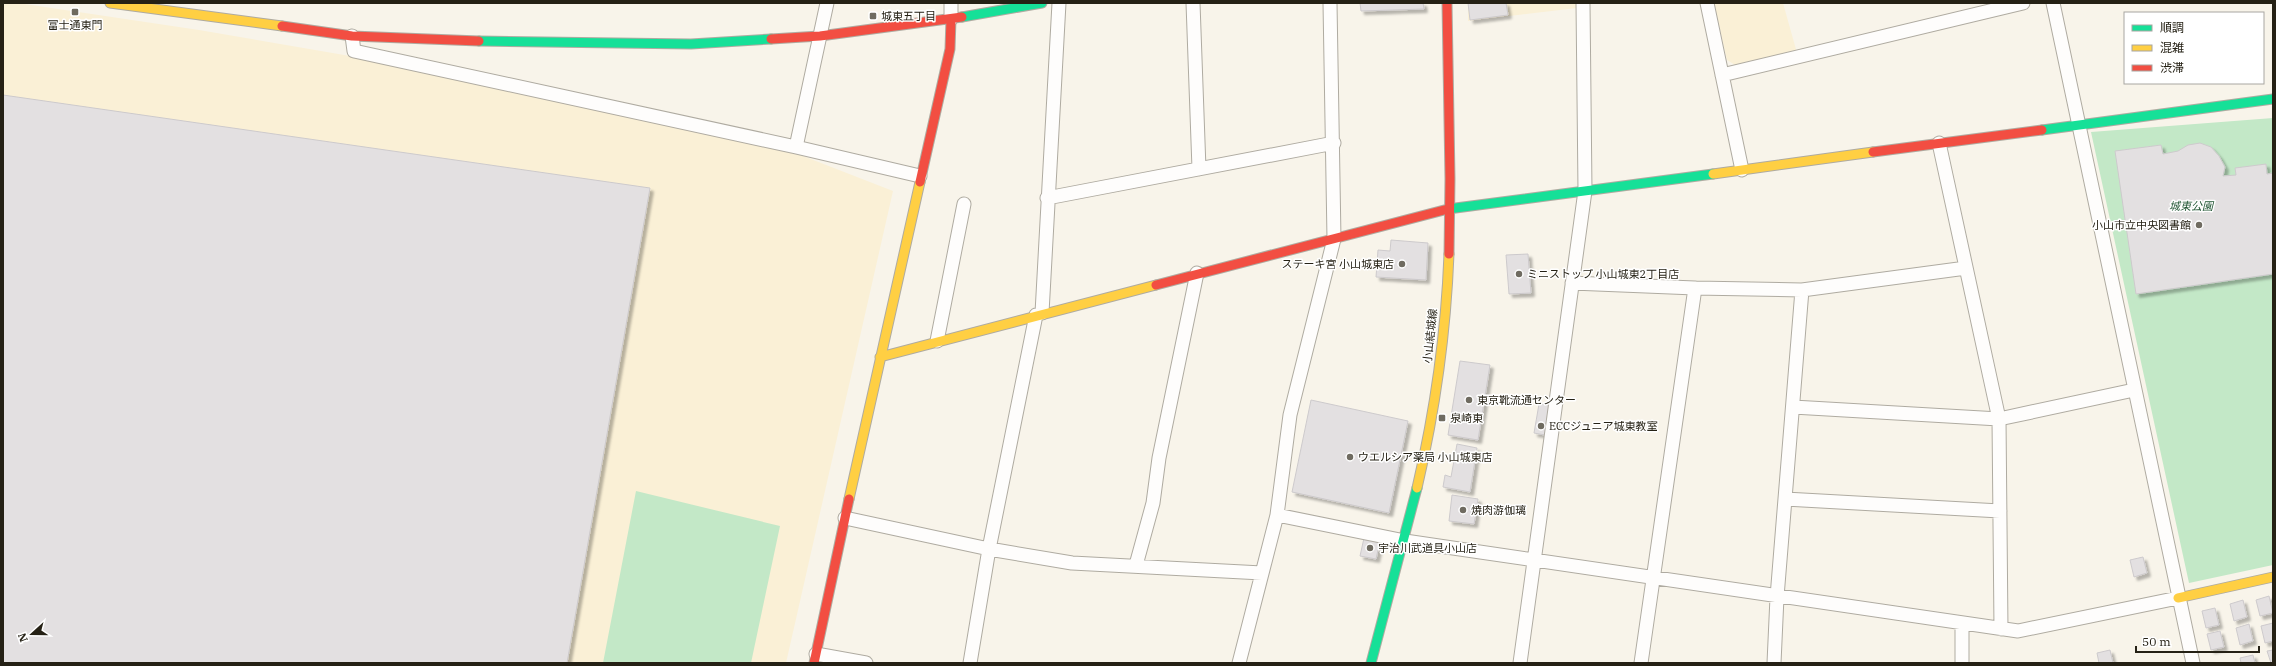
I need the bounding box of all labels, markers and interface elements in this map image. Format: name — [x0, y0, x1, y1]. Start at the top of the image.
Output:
marker: 富士通東門 — [70, 7, 80, 17]
place label: 城東五丁目 — [881, 9, 936, 23]
marker: 城東五丁目 — [868, 11, 878, 21]
legend — [2124, 12, 2264, 84]
place label: 富士通東門 — [48, 18, 103, 32]
text: 順調 — [2160, 20, 2184, 35]
text: 混雑 — [2160, 40, 2184, 55]
text: 渋滞 — [2160, 60, 2184, 75]
park label: 城東公園 — [2169, 199, 2215, 213]
place label: 小山市立中央図書館 — [2092, 218, 2191, 232]
marker: 小山市立中央図書館 — [2194, 220, 2204, 230]
place label: ステーキ宮 小山城東店 — [1281, 257, 1394, 271]
marker: ステーキ宮 小山城東店 — [1397, 259, 1407, 269]
place label: ミニストップ 小山城東2丁目店 — [1527, 267, 1679, 281]
marker: ミニストップ 小山城東2丁目店 — [1514, 269, 1524, 279]
street label: 小山結城線 — [1420, 308, 1440, 364]
place label: 東京靴流通センター — [1477, 393, 1576, 407]
marker: 東京靴流通センター — [1464, 395, 1474, 405]
place label: 泉崎東 — [1450, 411, 1483, 425]
marker: 泉崎東 — [1437, 413, 1447, 423]
place label: ECCジュニア城東教室 — [1549, 419, 1657, 433]
marker: ECCジュニア城東教室 — [1536, 421, 1546, 431]
place label: ウエルシア薬局 小山城東店 — [1358, 450, 1493, 464]
marker: ウエルシア薬局 小山城東店 — [1345, 452, 1355, 462]
place label: 焼肉游伽璃 — [1471, 503, 1526, 517]
marker: 焼肉游伽璃 — [1458, 505, 1468, 515]
place label: 宇治川武道具小山店 — [1378, 541, 1477, 555]
marker: 宇治川武道具小山店 — [1365, 543, 1375, 553]
north arrow — [12, 614, 52, 654]
scale bar — [2136, 628, 2259, 654]
text: N — [14, 631, 31, 644]
text: 50 m — [2142, 634, 2171, 649]

